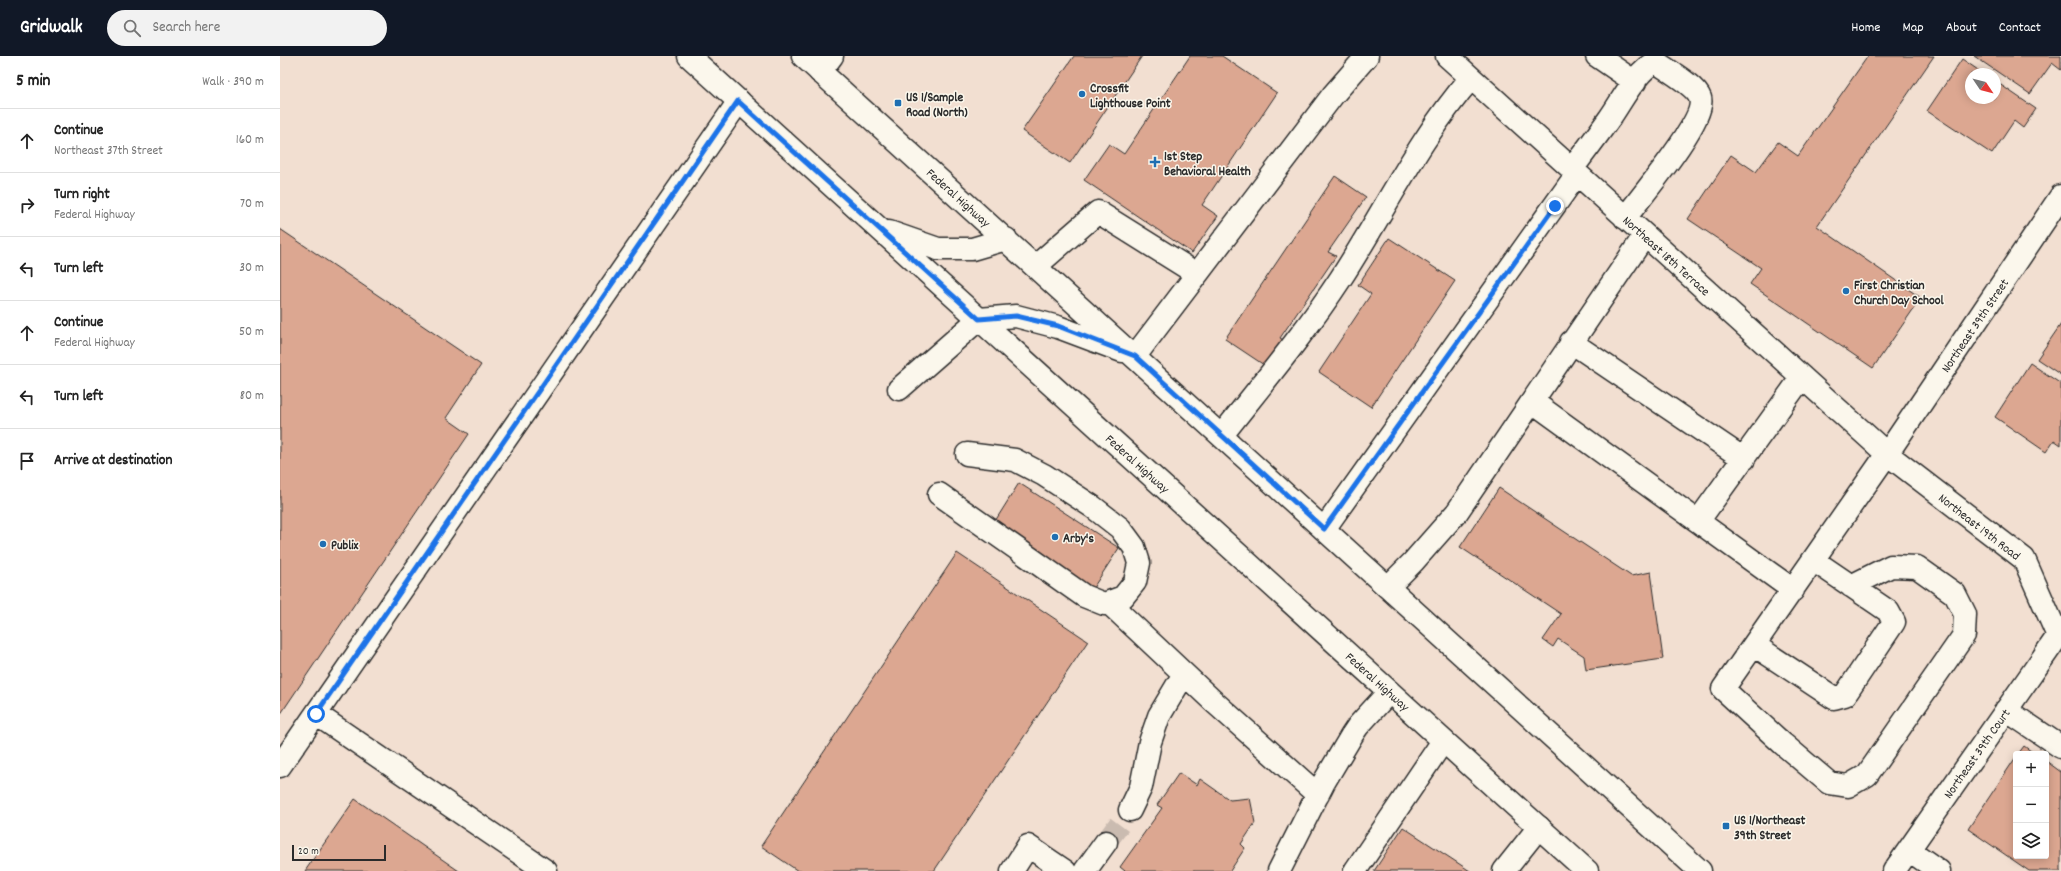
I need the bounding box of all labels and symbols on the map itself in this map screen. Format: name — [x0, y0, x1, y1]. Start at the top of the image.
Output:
north arrow — [1965, 68, 2001, 104]
place label: Crossfit Lighthouse Point — [1090, 80, 1171, 114]
place label: US 1/Sample Road (North) — [906, 89, 968, 123]
marker: Crossfit Lighthouse Point — [1077, 89, 1087, 99]
marker: US 1/Sample Road (North) — [893, 98, 903, 108]
place label: 1st Step Behavioral Health — [1164, 148, 1251, 182]
marker: 1st Step Behavioral Health — [1149, 156, 1161, 168]
street label: Federal Highway — [921, 165, 994, 233]
route end — [1546, 197, 1564, 215]
street label: Northeast 18th Terrace — [1617, 212, 1714, 302]
street label: Northeast 39th Street — [1937, 275, 2015, 377]
place label: First Christian Church Day School — [1854, 277, 1944, 311]
marker: First Christian Church Day School — [1841, 286, 1851, 296]
street label: Federal Highway — [1100, 431, 1173, 499]
street label: Northeast 19th Road — [1933, 490, 2024, 566]
place label: Arby's — [1063, 530, 1094, 549]
marker: Arby's — [1050, 532, 1060, 542]
place label: Publix — [331, 537, 359, 556]
marker: Publix — [318, 539, 328, 549]
street label: Federal Highway — [1340, 649, 1413, 717]
route start — [307, 705, 325, 723]
street label: Northeast 39th Court — [1940, 706, 2016, 803]
place label: US 1/Northeast 39th Street — [1734, 812, 1806, 846]
marker: US 1/Northeast 39th Street — [1721, 821, 1731, 831]
scale bar — [292, 843, 386, 862]

